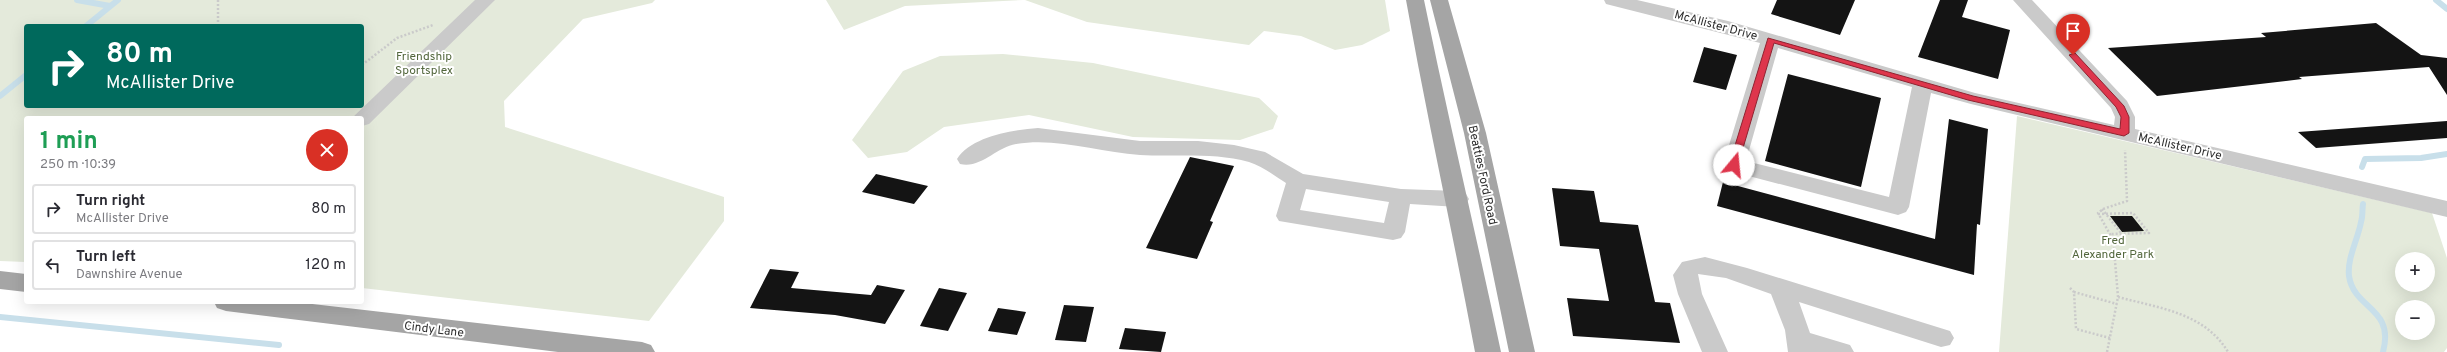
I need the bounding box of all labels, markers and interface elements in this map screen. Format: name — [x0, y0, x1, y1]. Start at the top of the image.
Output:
street label: McAllister Drive — [1672, 7, 1759, 45]
pin — [2056, 14, 2090, 55]
icon: arrive — [2062, 20, 2084, 42]
text: 80 m — [106, 37, 173, 73]
icon: right — [40, 40, 92, 92]
park label: Friendship Sportsplex — [395, 49, 453, 79]
text: McAllister Drive — [106, 72, 234, 95]
street label: Beatties Ford Road — [1464, 124, 1500, 226]
text: 1 min — [40, 127, 98, 157]
button: close — [306, 129, 348, 171]
street label: McAllister Drive — [2136, 130, 2223, 164]
position arrow — [1713, 144, 1755, 186]
text: 250 m · 10:39 — [40, 157, 116, 173]
text: Turn right — [76, 192, 145, 211]
icon: right — [42, 198, 64, 220]
text: 80 m — [311, 200, 346, 219]
text: McAllister Drive — [76, 211, 169, 227]
park label: Fred Alexander Park — [2072, 233, 2154, 263]
text: Turn left — [76, 248, 136, 267]
map controls — [2395, 252, 2435, 340]
button: + — [2395, 252, 2435, 292]
icon: left — [42, 254, 64, 276]
text: 120 m — [305, 256, 346, 275]
text: Dawnshire Avenue — [76, 267, 182, 283]
button: − — [2395, 300, 2435, 340]
street label: Cindy Lane — [403, 318, 465, 342]

